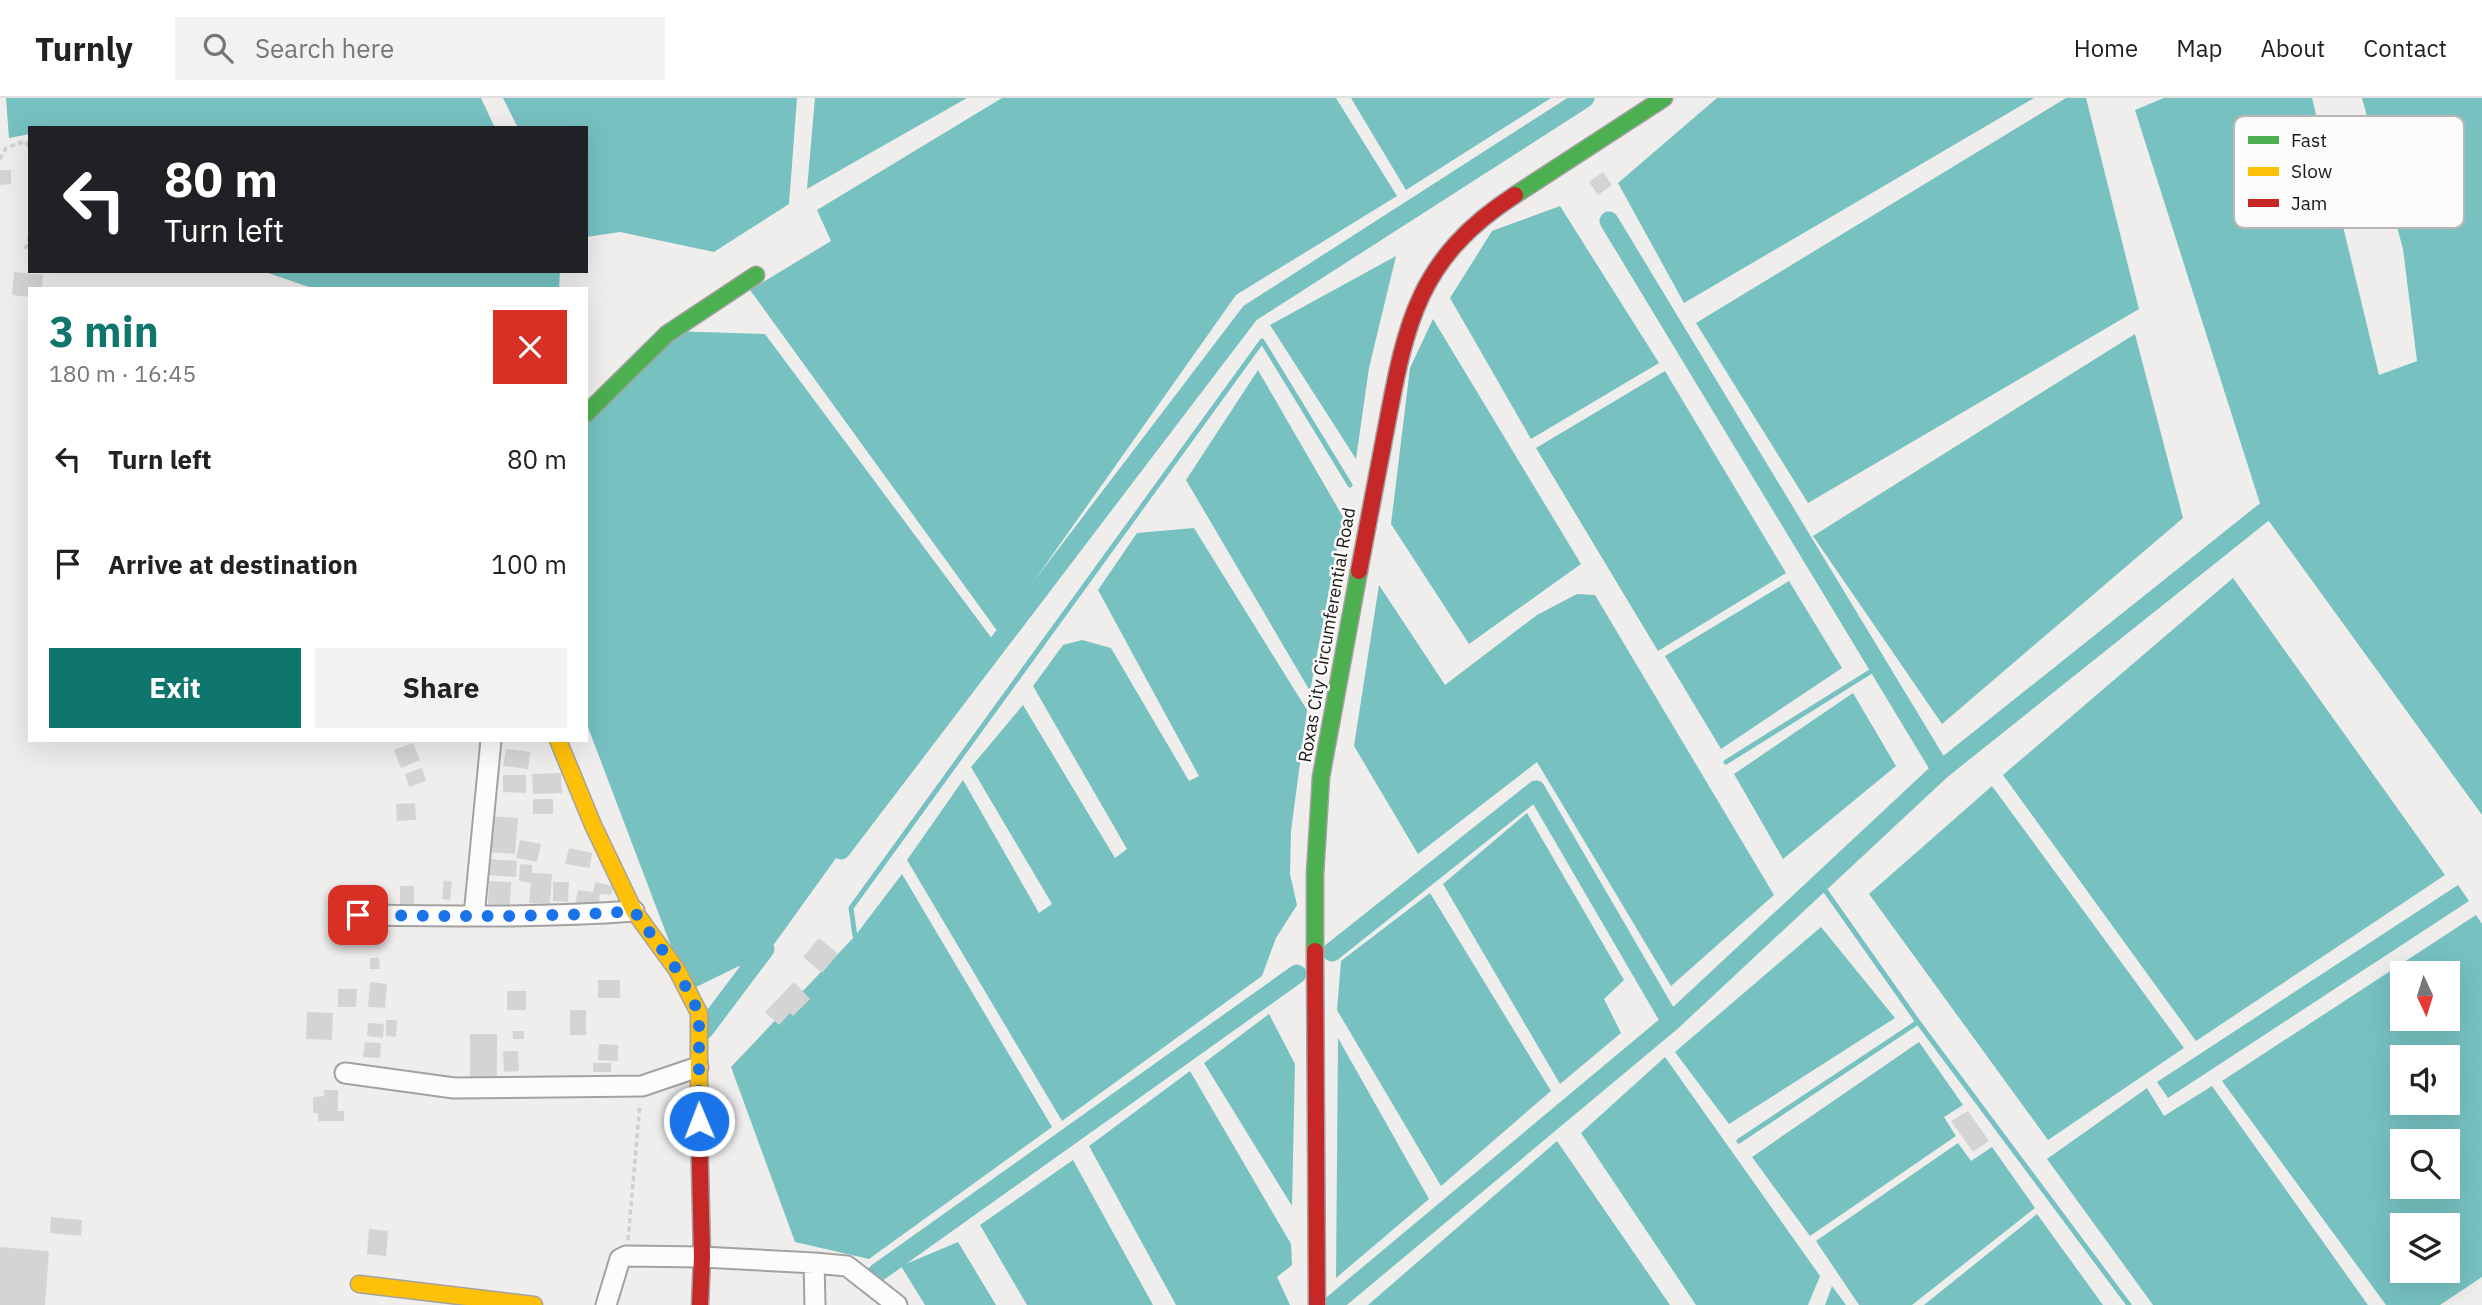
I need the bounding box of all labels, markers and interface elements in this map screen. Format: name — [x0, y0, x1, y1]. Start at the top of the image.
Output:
search box — [175, 17, 665, 80]
text: Turnly — [35, 27, 133, 70]
icon: search — [199, 29, 237, 67]
text: Search here — [255, 31, 394, 65]
text: Home — [2074, 32, 2138, 64]
text: Map — [2176, 32, 2222, 64]
text: About — [2260, 32, 2325, 64]
text: Contact — [2363, 32, 2447, 64]
legend — [2234, 116, 2464, 228]
text: Fast — [2291, 128, 2327, 152]
text: 80 m — [164, 147, 278, 210]
icon: left — [49, 154, 140, 245]
text: Slow — [2291, 159, 2332, 183]
text: Jam — [2291, 191, 2327, 215]
text: Turn left — [164, 209, 284, 251]
text: 3 min — [49, 304, 159, 359]
button: close — [493, 310, 567, 384]
text: 180 m · 16:45 — [49, 358, 196, 388]
icon: left — [49, 440, 87, 478]
text: Turn left — [108, 442, 211, 476]
text: 80 m — [507, 442, 567, 476]
street label: Roxas City Circumferential Road — [1293, 506, 1360, 764]
icon: arrive — [49, 545, 87, 583]
text: Arrive at destination — [108, 547, 358, 581]
text: 100 m — [491, 547, 567, 581]
button: Exit — [49, 648, 301, 728]
button: Share — [315, 648, 567, 728]
pin — [328, 885, 388, 945]
icon: arrive — [339, 896, 377, 934]
north arrow — [2390, 961, 2460, 1031]
map controls — [2390, 961, 2460, 1283]
button: sound — [2390, 1045, 2460, 1115]
position arrow — [662, 1084, 736, 1158]
button: search — [2390, 1129, 2460, 1199]
button: layers — [2390, 1213, 2460, 1283]

